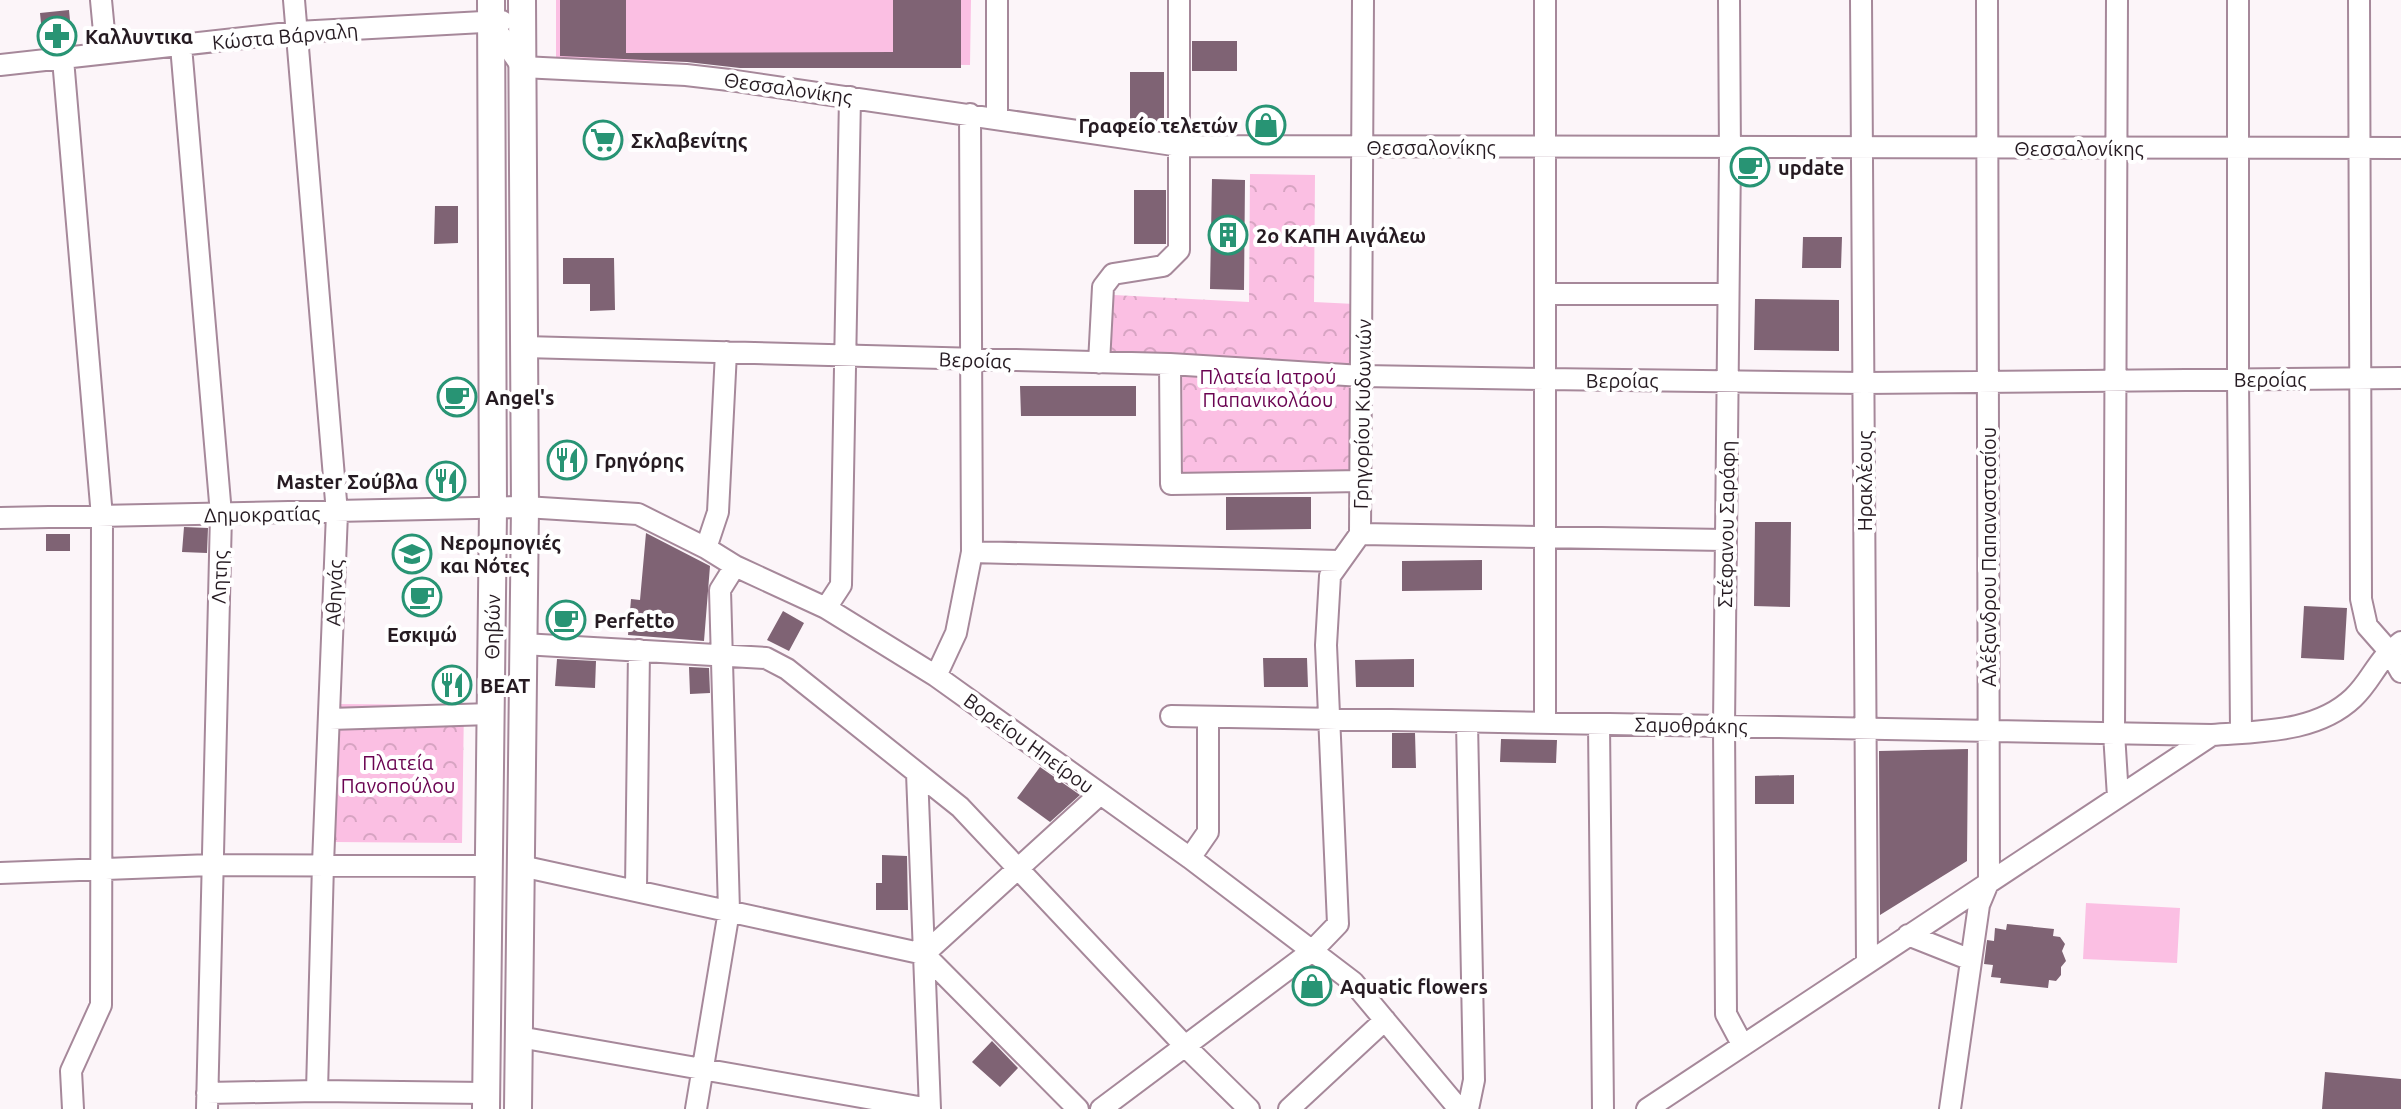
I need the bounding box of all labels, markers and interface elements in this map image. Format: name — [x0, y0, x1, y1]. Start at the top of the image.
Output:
pharmacy icon: Καλλυντικα — [36, 15, 78, 57]
street label: Κώστα Βάρναλη — [211, 18, 359, 54]
place label: Καλλυντικα — [85, 25, 193, 48]
street label: Θεσσαλονίκης — [722, 68, 854, 108]
shop icon: Γραφείο τελετών — [1245, 104, 1287, 146]
place label: Γραφείο τελετών — [1078, 114, 1239, 137]
supermarket icon: Σκλαβενίτης — [582, 119, 624, 161]
place label: Σκλαβενίτης — [631, 129, 748, 152]
street label: Θεσσαλονίκης — [1366, 136, 1496, 159]
street label: Θεσσαλονίκης — [2014, 137, 2144, 160]
cafe icon: update — [1729, 146, 1771, 188]
place label: update — [1778, 156, 1844, 179]
building icon: 2ο ΚΑΠΗ Αιγάλεω — [1207, 214, 1249, 256]
place label: 2ο ΚΑΠΗ Αιγάλεω — [1256, 224, 1426, 247]
street label: Γρηγορίου Κυδωνιών — [1349, 318, 1375, 509]
street label: Βεροίας — [938, 347, 1012, 373]
park label: Πλατεία Ιατρού Παπανικολάου — [1200, 365, 1336, 411]
street label: Βεροίας — [2234, 368, 2306, 391]
street label: Βεροίας — [1586, 369, 1658, 392]
cafe icon: Angel's — [436, 376, 478, 418]
place label: Angel's — [485, 386, 554, 409]
street label: Αλέξανδρου Παπαναστασίου — [1977, 427, 2001, 687]
street label: Ηρακλέους — [1853, 431, 1876, 531]
restaurant icon: Γρηγόρης — [546, 439, 588, 481]
street label: Στέφανου Σαράφη — [1713, 440, 1739, 608]
place label: Γρηγόρης — [595, 449, 684, 472]
restaurant icon: Master Σούβλα — [425, 460, 467, 502]
place label: Master Σούβλα — [276, 470, 418, 493]
street label: Δημοκρατίας — [204, 501, 320, 527]
place label: Νερομπογιές και Νότες — [440, 531, 561, 577]
school or university icon: Νερομπογιές και Νότες — [391, 533, 433, 575]
street label: Λητης — [207, 550, 231, 604]
street label: Αθηνάς — [321, 559, 347, 627]
cafe icon: Εσκιμώ — [401, 576, 443, 618]
street label: Θηβών — [480, 594, 504, 660]
cafe icon: Perfetto — [545, 599, 587, 641]
place label: Perfetto — [594, 609, 675, 632]
place label: Εσκιμώ — [387, 623, 457, 646]
restaurant icon: ΒΕΑΤ — [431, 664, 473, 706]
place label: ΒΕΑΤ — [480, 674, 530, 697]
street label: Βορείου Ηπείρου — [960, 688, 1098, 798]
street label: Σαμοθράκης — [1634, 713, 1748, 737]
park label: Πλατεία Πανοπούλου — [341, 751, 455, 797]
shop icon: Aquatic flowers — [1291, 965, 1333, 1007]
place label: Aquatic flowers — [1340, 975, 1488, 998]

